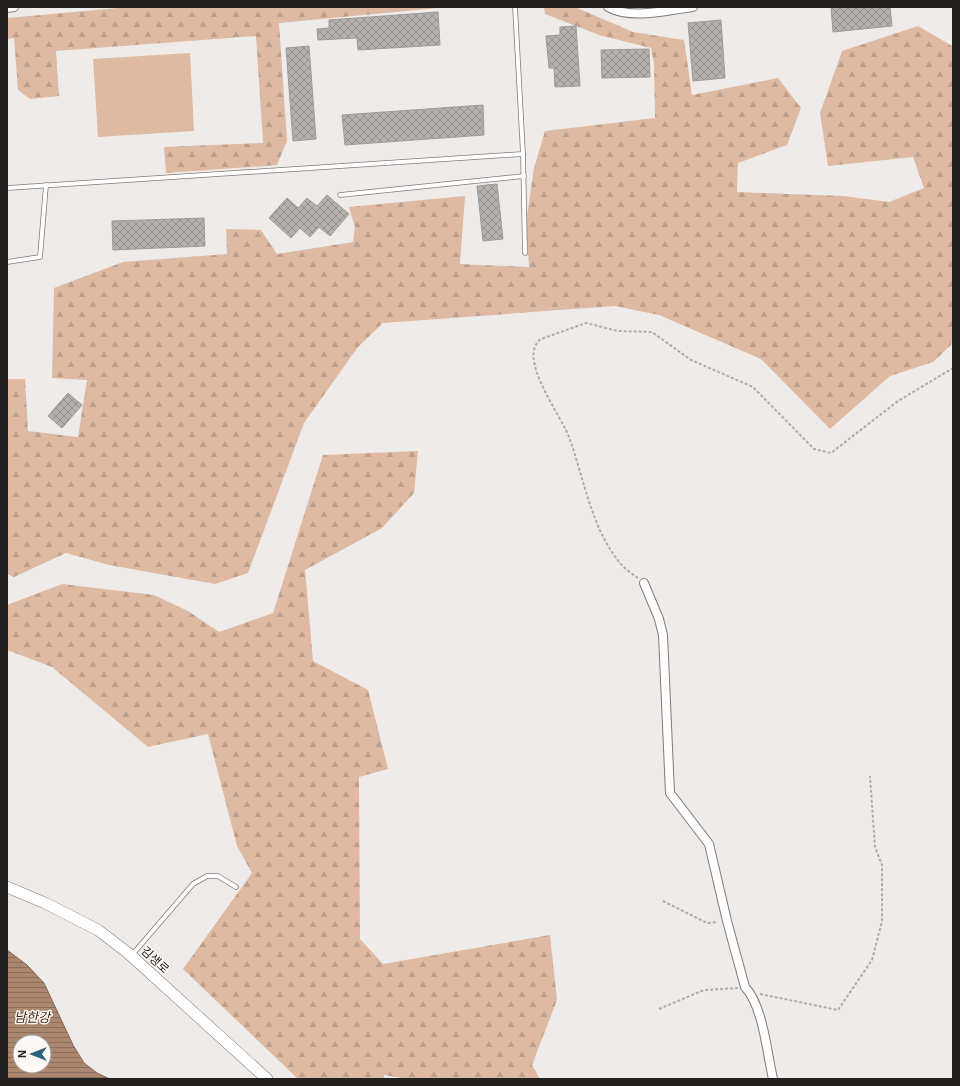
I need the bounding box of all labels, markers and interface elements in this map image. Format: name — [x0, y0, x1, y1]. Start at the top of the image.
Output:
street label: 김생로 — [138, 944, 172, 976]
water label: 남한강 — [14, 1010, 52, 1025]
north arrow — [12, 1034, 52, 1074]
text: N — [16, 1050, 28, 1058]

